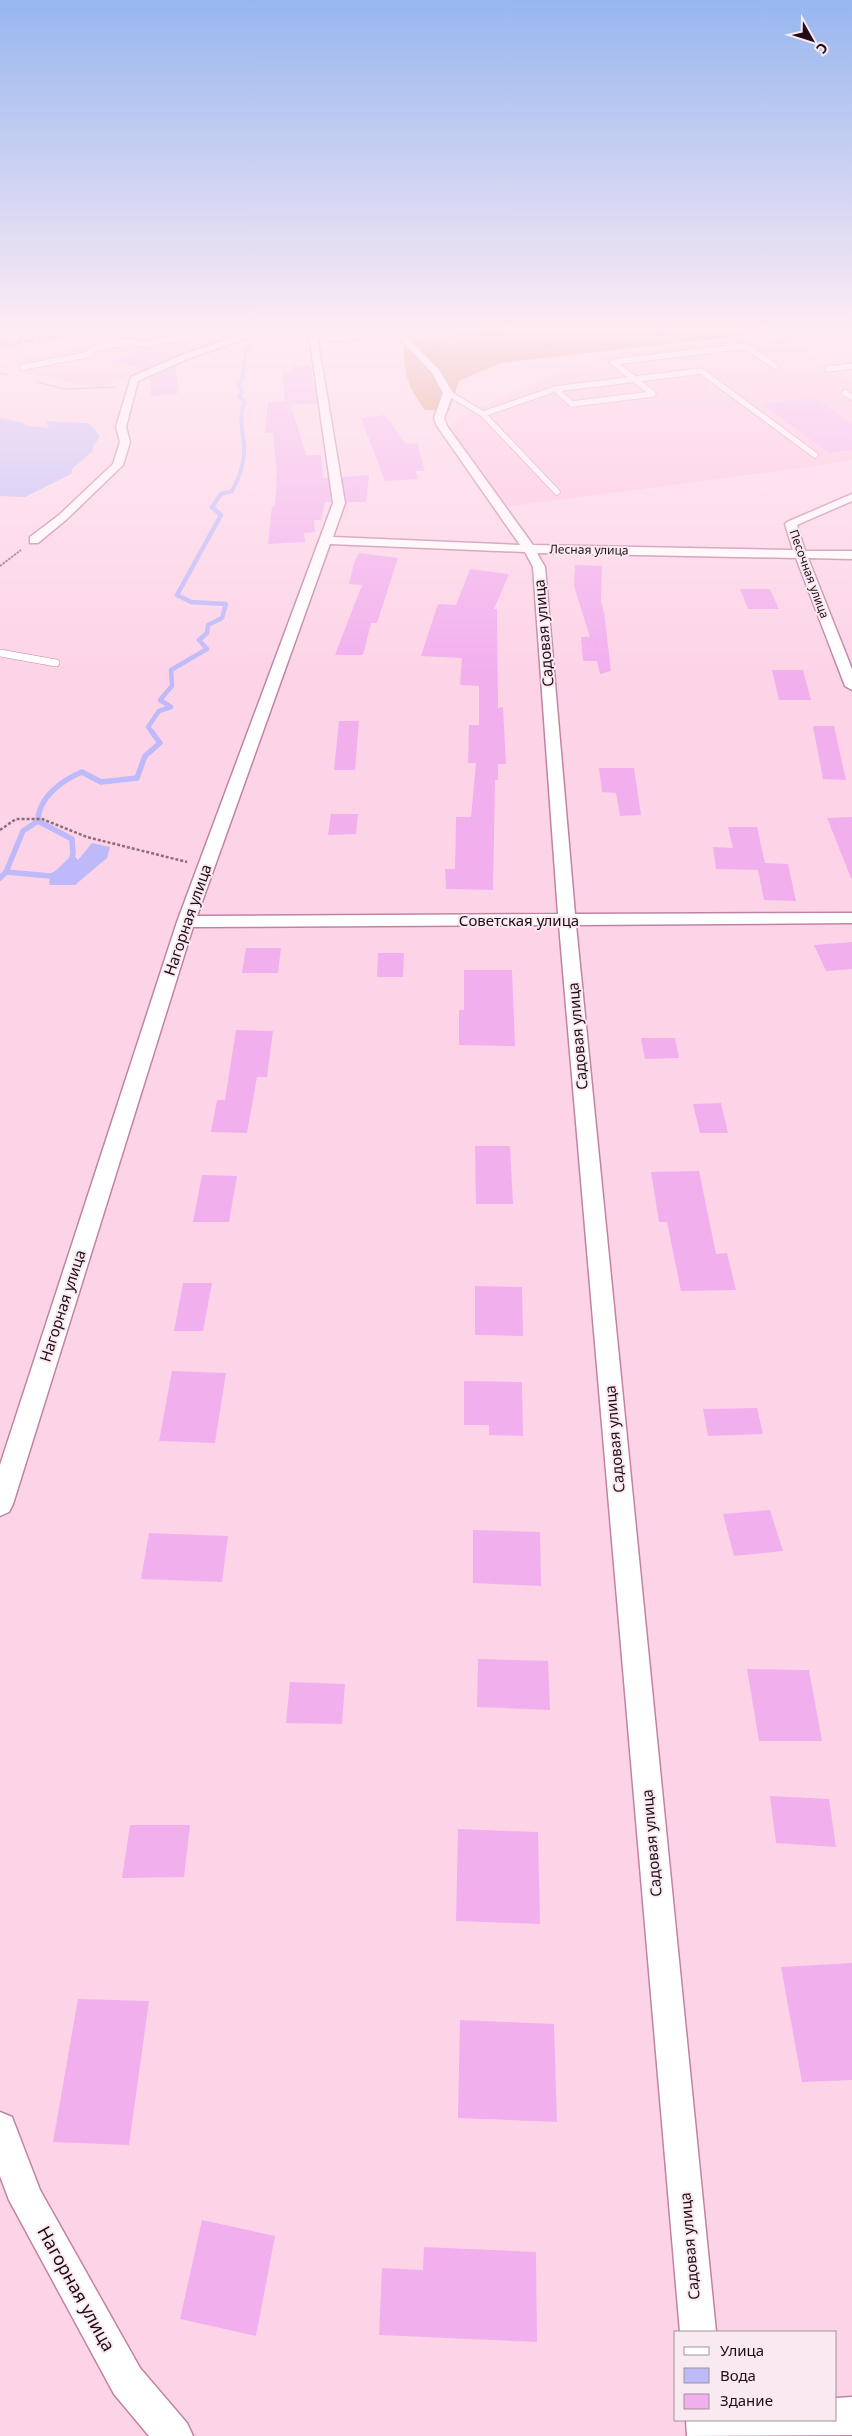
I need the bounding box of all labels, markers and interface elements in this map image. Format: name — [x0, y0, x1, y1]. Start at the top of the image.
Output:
north arrow — [787, 15, 837, 65]
text: С — [812, 39, 833, 58]
street label: Песочная улица — [786, 527, 833, 621]
street label: Лесная улица — [549, 540, 629, 559]
street label: Садовая улица — [528, 578, 558, 688]
street label: Нагорная улица — [159, 861, 215, 978]
street label: Советская улица — [459, 910, 579, 930]
street label: Садовая улица — [562, 981, 592, 1091]
street label: Нагорная улица — [35, 1247, 90, 1364]
street label: Садовая улица — [599, 1384, 629, 1494]
street label: Садовая улица — [636, 1788, 666, 1898]
street label: Садовая улица — [674, 2191, 704, 2301]
street label: Нагорная улица — [32, 2222, 121, 2356]
legend — [674, 2331, 837, 2421]
text: Улица — [720, 2340, 764, 2360]
text: Вода — [720, 2365, 756, 2385]
text: Здание — [720, 2390, 773, 2410]

